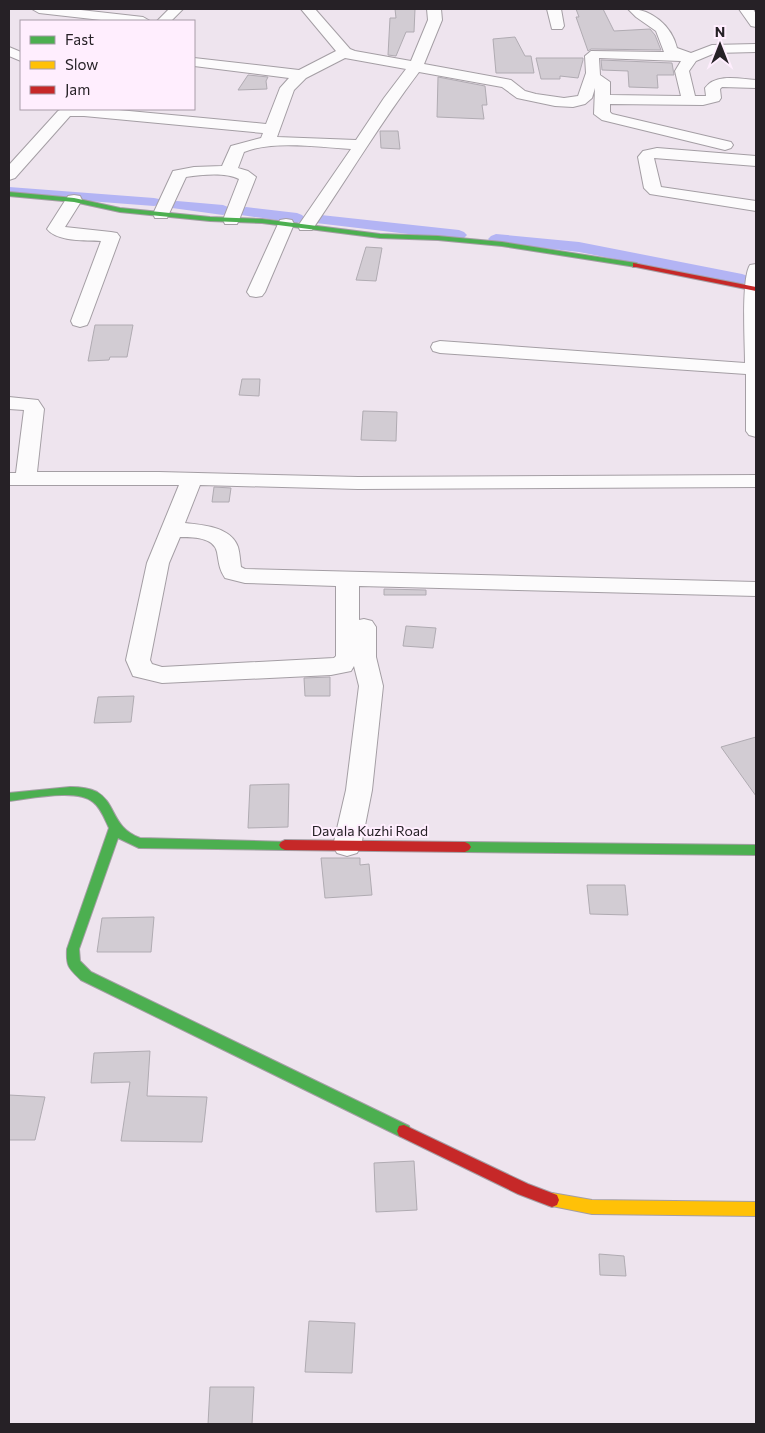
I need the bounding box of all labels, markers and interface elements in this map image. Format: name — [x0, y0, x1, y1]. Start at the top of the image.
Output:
legend — [20, 20, 195, 110]
north arrow — [695, 20, 745, 70]
text: N — [715, 23, 725, 40]
text: Fast — [65, 30, 94, 48]
text: Slow — [65, 55, 98, 73]
text: Jam — [65, 80, 90, 98]
street label: Davala Kuzhi Road — [312, 822, 428, 839]

